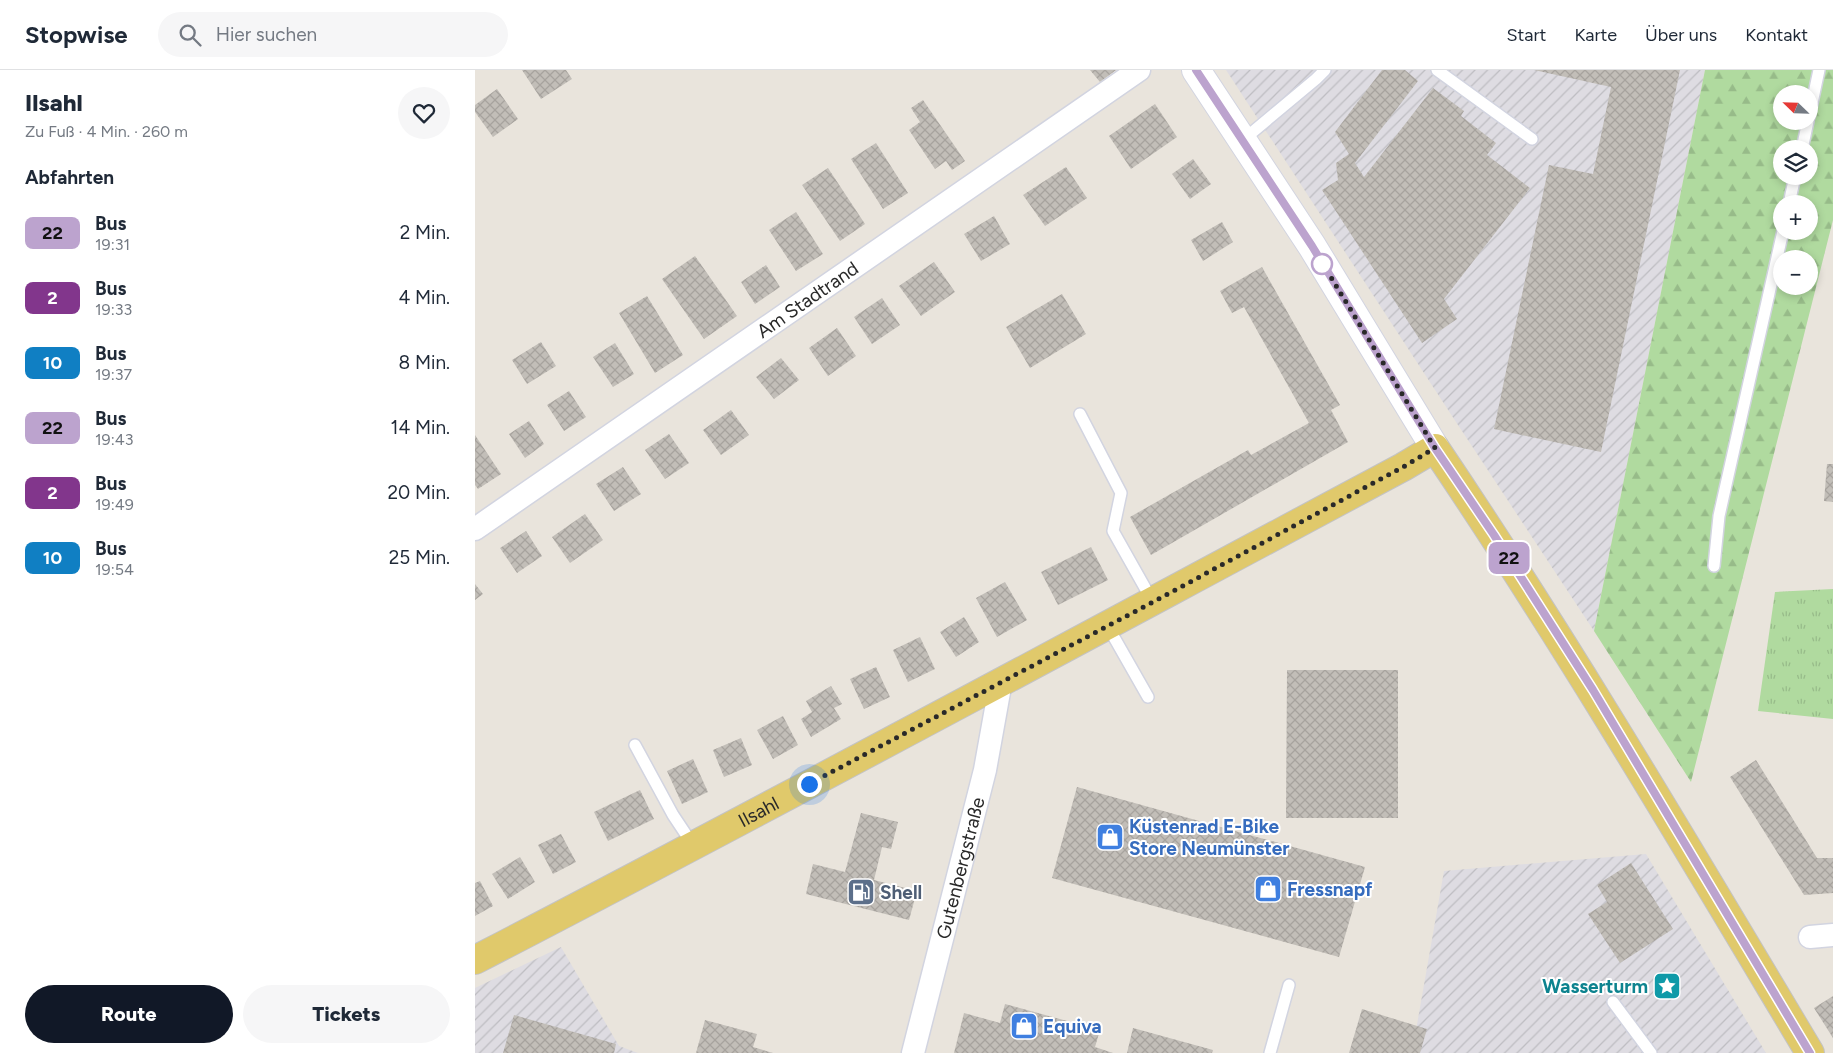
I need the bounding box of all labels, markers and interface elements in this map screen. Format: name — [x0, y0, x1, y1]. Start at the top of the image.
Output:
search box — [158, 12, 508, 57]
text: Stopwise — [25, 20, 128, 49]
icon: search — [176, 21, 204, 49]
text: Hier suchen — [216, 23, 317, 46]
text: Start — [1507, 24, 1546, 46]
text: Karte — [1574, 24, 1617, 46]
text: Über uns — [1645, 24, 1717, 46]
text: Kontakt — [1745, 24, 1808, 46]
north arrow — [1773, 85, 1817, 130]
map controls — [1773, 85, 1818, 295]
button: heart — [398, 87, 450, 139]
text: Ilsahl — [25, 88, 83, 117]
text: Zu Fuß · 4 Min. · 260 m — [25, 122, 188, 141]
button: layers — [1773, 140, 1818, 185]
text: Abfahrten — [25, 166, 114, 189]
button: + — [1773, 195, 1818, 240]
text: Bus — [95, 212, 126, 235]
text: 2 Min. — [400, 221, 450, 244]
text: 22 — [42, 222, 63, 244]
text: 19:31 — [95, 235, 130, 254]
button: − — [1773, 250, 1818, 295]
unlabelled marker — [1311, 253, 1333, 275]
street label: Am Stadtrand — [752, 257, 863, 343]
text: Bus — [95, 277, 126, 300]
text: 4 Min. — [398, 286, 450, 309]
text: 2 — [47, 287, 58, 309]
text: 19:33 — [95, 300, 132, 319]
text: Bus — [95, 342, 126, 365]
text: 8 Min. — [399, 351, 450, 374]
text: 10 — [43, 352, 62, 374]
text: 19:37 — [95, 365, 132, 384]
text: Bus — [95, 407, 126, 430]
text: 14 Min. — [391, 416, 450, 439]
text: 22 — [42, 417, 63, 439]
text: 19:43 — [95, 430, 133, 449]
text: Bus — [95, 472, 126, 495]
text: 20 Min. — [387, 481, 450, 504]
text: 2 — [47, 482, 58, 504]
text: 19:49 — [95, 495, 134, 514]
text: Bus — [95, 537, 126, 560]
line badge: 22 — [1487, 542, 1531, 574]
text: 25 Min. — [389, 546, 450, 569]
text: 10 — [43, 547, 62, 569]
text: 22 — [1499, 547, 1519, 569]
text: 19:54 — [95, 560, 134, 579]
your location — [797, 772, 822, 797]
street label: Ilsahl — [734, 792, 783, 832]
street label: Gutenbergstraße — [931, 795, 990, 941]
place label: Küstenrad E-Bike Store Neumünster — [1129, 815, 1290, 860]
shop icon: Küstenrad E-Bike Store Neumünster — [1095, 822, 1125, 852]
shop icon: Fressnapf — [1253, 874, 1283, 904]
fuel station icon: Shell — [846, 877, 876, 907]
place label: Fressnapf — [1287, 878, 1373, 901]
place label: Shell — [880, 881, 922, 904]
place icon: Wasserturm — [1652, 971, 1682, 1001]
place label: Wasserturm — [1542, 975, 1648, 998]
button: Route — [25, 985, 233, 1043]
button: Tickets — [243, 985, 450, 1043]
shop icon: Equiva — [1009, 1011, 1039, 1041]
place label: Equiva — [1043, 1015, 1102, 1038]

